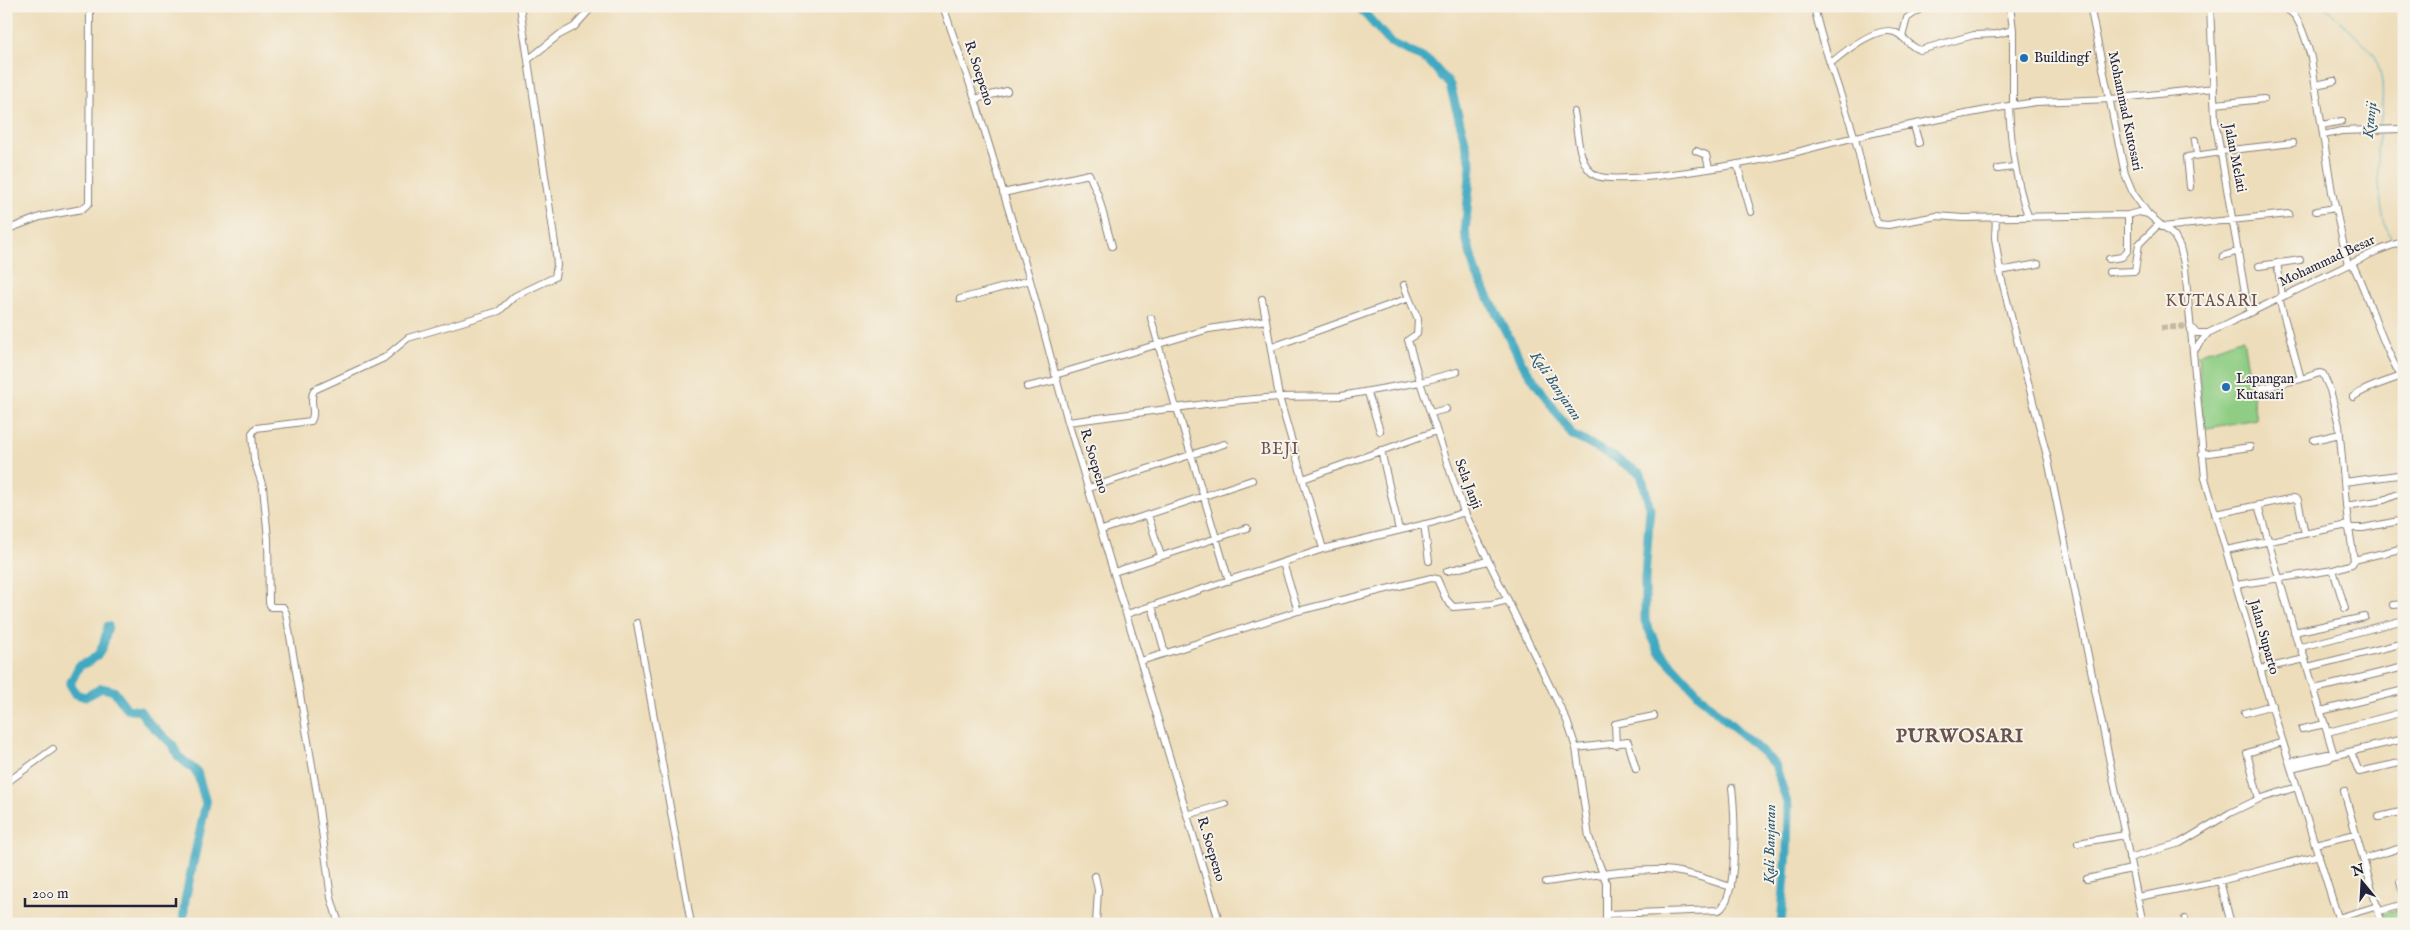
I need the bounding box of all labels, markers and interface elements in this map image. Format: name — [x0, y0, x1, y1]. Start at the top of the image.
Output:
street label: R. Soepeno — [960, 38, 998, 108]
place label: Buildingf — [2034, 49, 2092, 67]
street label: Mohammad Kutosari — [2104, 50, 2147, 173]
marker: Buildingf — [2018, 52, 2030, 64]
water label: Kranji — [2359, 99, 2382, 140]
street label: Jalan Melati — [2219, 120, 2251, 194]
street label: Mohammad Besar — [2276, 231, 2378, 291]
district label: KUTASARI — [2165, 292, 2259, 312]
water label: Kali Banjaran — [1525, 347, 1586, 424]
place label: Lapangan Kutasari — [2236, 370, 2295, 404]
marker: Lapangan Kutasari — [2220, 381, 2232, 393]
street label: R. Soepeno — [1076, 426, 1113, 496]
district label: BEJI — [1261, 440, 1299, 460]
street label: Sela Janji — [1450, 456, 1486, 512]
street label: Jalan Suparto — [2244, 595, 2283, 677]
district label: PURWOSARI — [1896, 725, 2024, 749]
water label: Kali Banjaran — [1760, 804, 1780, 885]
street label: R. Soepeno — [1193, 814, 1230, 884]
north arrow — [2338, 858, 2388, 908]
text: N — [2349, 860, 2367, 881]
scale bar — [25, 875, 176, 907]
text: 200 m — [32, 884, 69, 903]

